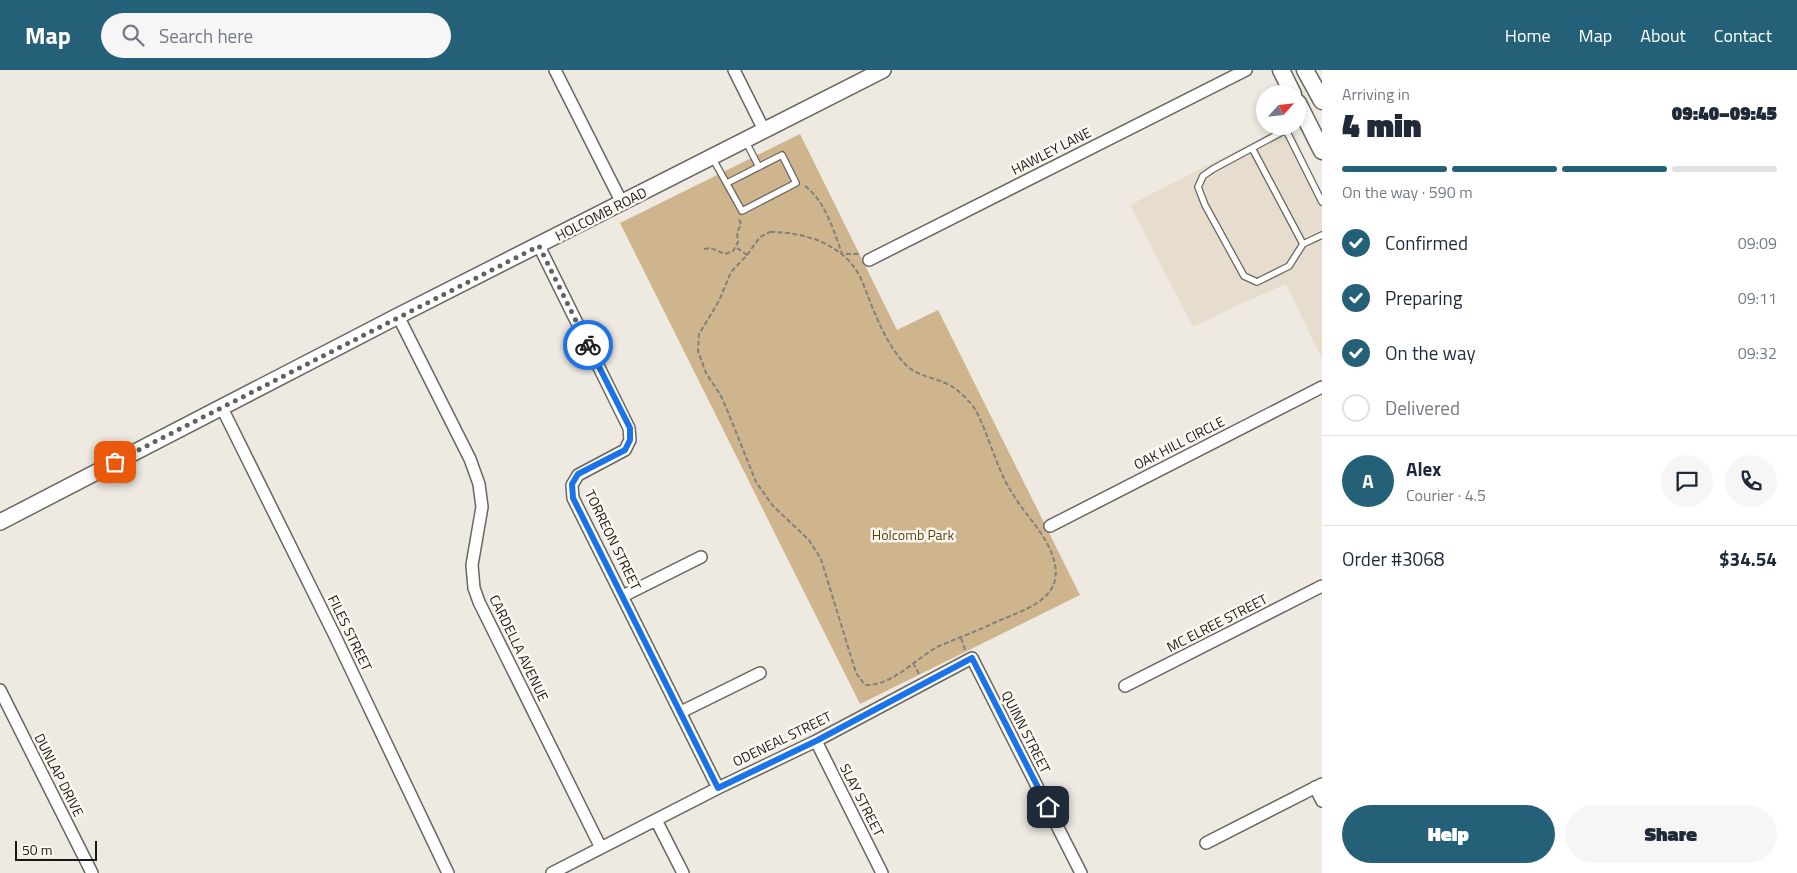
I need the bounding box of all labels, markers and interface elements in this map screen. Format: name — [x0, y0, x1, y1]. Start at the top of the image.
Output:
search box — [101, 13, 451, 58]
text: Map — [25, 17, 71, 53]
icon: search — [119, 21, 147, 49]
text: Search here — [159, 21, 253, 50]
text: Home — [1505, 22, 1551, 49]
text: Map — [1579, 22, 1612, 49]
text: About — [1640, 22, 1686, 49]
text: Contact — [1714, 22, 1772, 49]
text: Arriving in — [1342, 82, 1410, 106]
north arrow — [1256, 85, 1306, 135]
map controls — [1256, 85, 1306, 135]
text: 09:40–09:45 — [1672, 98, 1777, 127]
text: 4 min — [1342, 101, 1422, 149]
street label: HAWLEY LANE — [1007, 121, 1095, 180]
text: On the way · 590 m — [1342, 180, 1473, 204]
street label: HOLCOMB ROAD — [551, 181, 650, 246]
text: Confirmed — [1385, 228, 1468, 257]
icon: check — [1342, 229, 1370, 257]
text: 09:09 — [1738, 231, 1777, 255]
text: Preparing — [1385, 283, 1462, 312]
icon: check — [1342, 284, 1370, 312]
text: 09:11 — [1738, 286, 1777, 310]
courier — [563, 320, 613, 370]
icon: bike — [574, 331, 602, 359]
text: On the way — [1385, 338, 1476, 367]
icon: check — [1342, 339, 1370, 367]
text: 09:32 — [1738, 341, 1777, 365]
text: Delivered — [1385, 393, 1460, 422]
street label: OAK HILL CIRCLE — [1130, 410, 1228, 475]
pin — [94, 441, 136, 483]
icon: bag — [101, 448, 129, 476]
text: Alex — [1406, 454, 1441, 483]
button: chat — [1661, 455, 1713, 507]
button: phone — [1725, 455, 1777, 507]
text: A — [1362, 466, 1374, 495]
text: Courier · 4.5 — [1406, 483, 1486, 507]
street label: TORREON STREET — [580, 486, 647, 594]
park label: Holcomb Park — [872, 524, 954, 545]
text: Order #3068 — [1342, 544, 1444, 573]
text: $34.54 — [1719, 544, 1777, 573]
street label: MC ELREE STREET — [1163, 588, 1271, 657]
street label: FILES STREET — [323, 591, 378, 675]
street label: CARDELLA AVENUE — [485, 591, 554, 705]
street label: QUINN STREET — [997, 687, 1057, 777]
street label: ODENEAL STREET — [729, 705, 835, 772]
street label: DUNLAP DRIVE — [29, 729, 90, 820]
street label: SLAY STREET — [835, 760, 890, 840]
pin — [1027, 786, 1069, 828]
icon: home — [1034, 793, 1062, 821]
button: Help — [1342, 805, 1555, 863]
button: Share — [1565, 805, 1777, 863]
scale bar — [15, 838, 98, 861]
text: 50 m — [22, 839, 52, 860]

